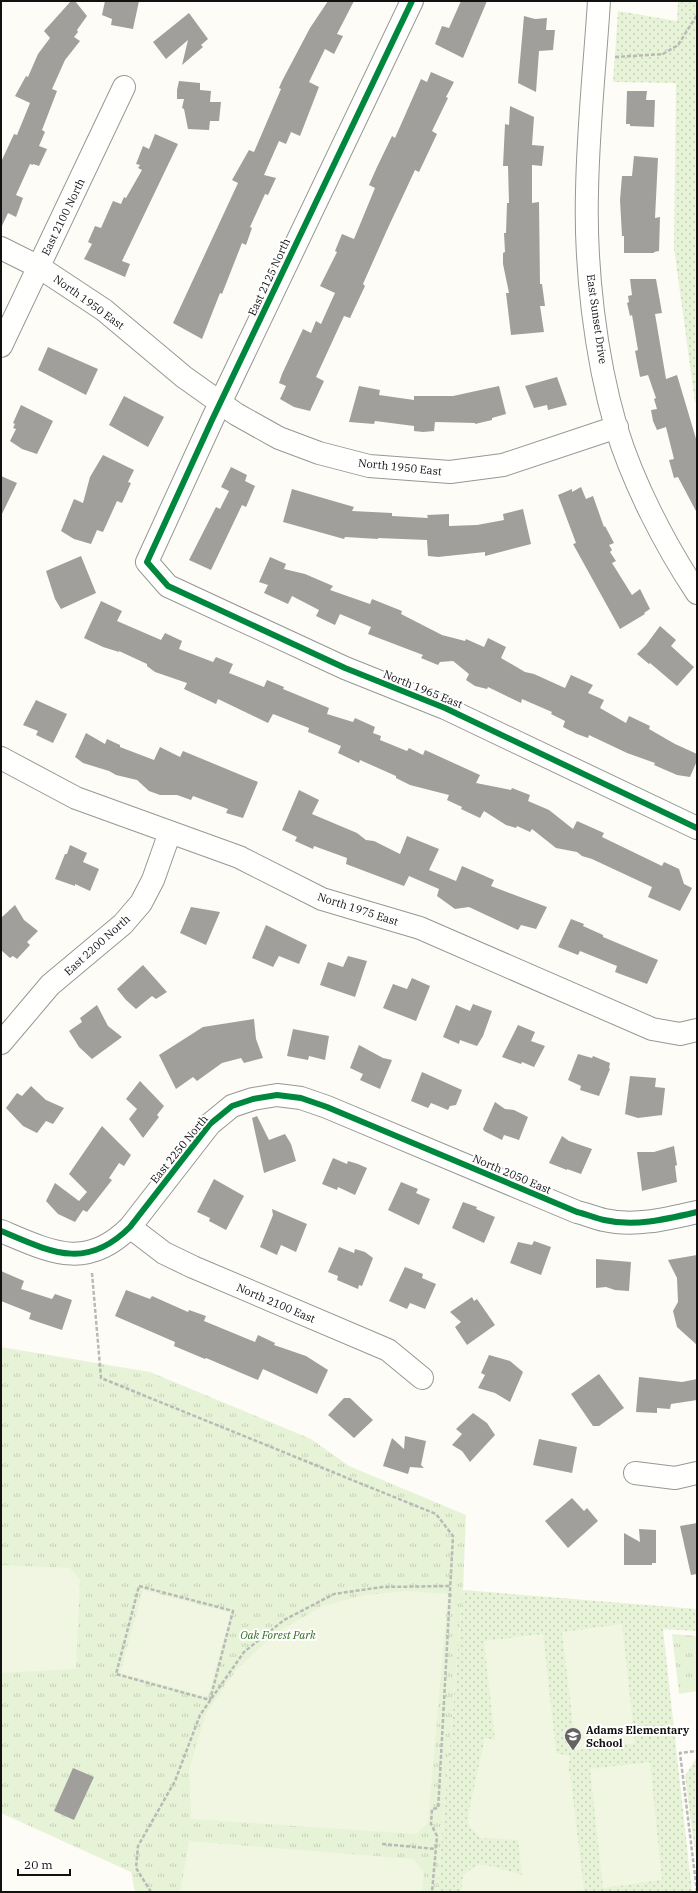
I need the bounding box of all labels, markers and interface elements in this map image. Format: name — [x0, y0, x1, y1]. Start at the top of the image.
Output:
street label: East 2100 North — [38, 176, 88, 258]
street label: East 2125 North — [245, 236, 293, 318]
street label: North 1950 East — [51, 272, 127, 332]
street label: East Sunset Drive — [584, 273, 610, 365]
street label: North 1950 East — [357, 456, 443, 478]
street label: North 1965 East — [381, 667, 465, 711]
street label: North 1975 East — [316, 889, 400, 929]
street label: East 2200 North — [61, 912, 133, 978]
street label: East 2250 North — [147, 1112, 211, 1186]
street label: North 2050 East — [471, 1151, 554, 1197]
street label: North 2100 East — [235, 1280, 318, 1326]
park label: Oak Forest Park — [240, 1628, 316, 1642]
place label: Adams Elementary School — [586, 1723, 690, 1750]
school or university icon: Adams Elementary School — [563, 1726, 583, 1751]
scale bar — [18, 1851, 70, 1877]
text: 20 m — [24, 1857, 53, 1872]

